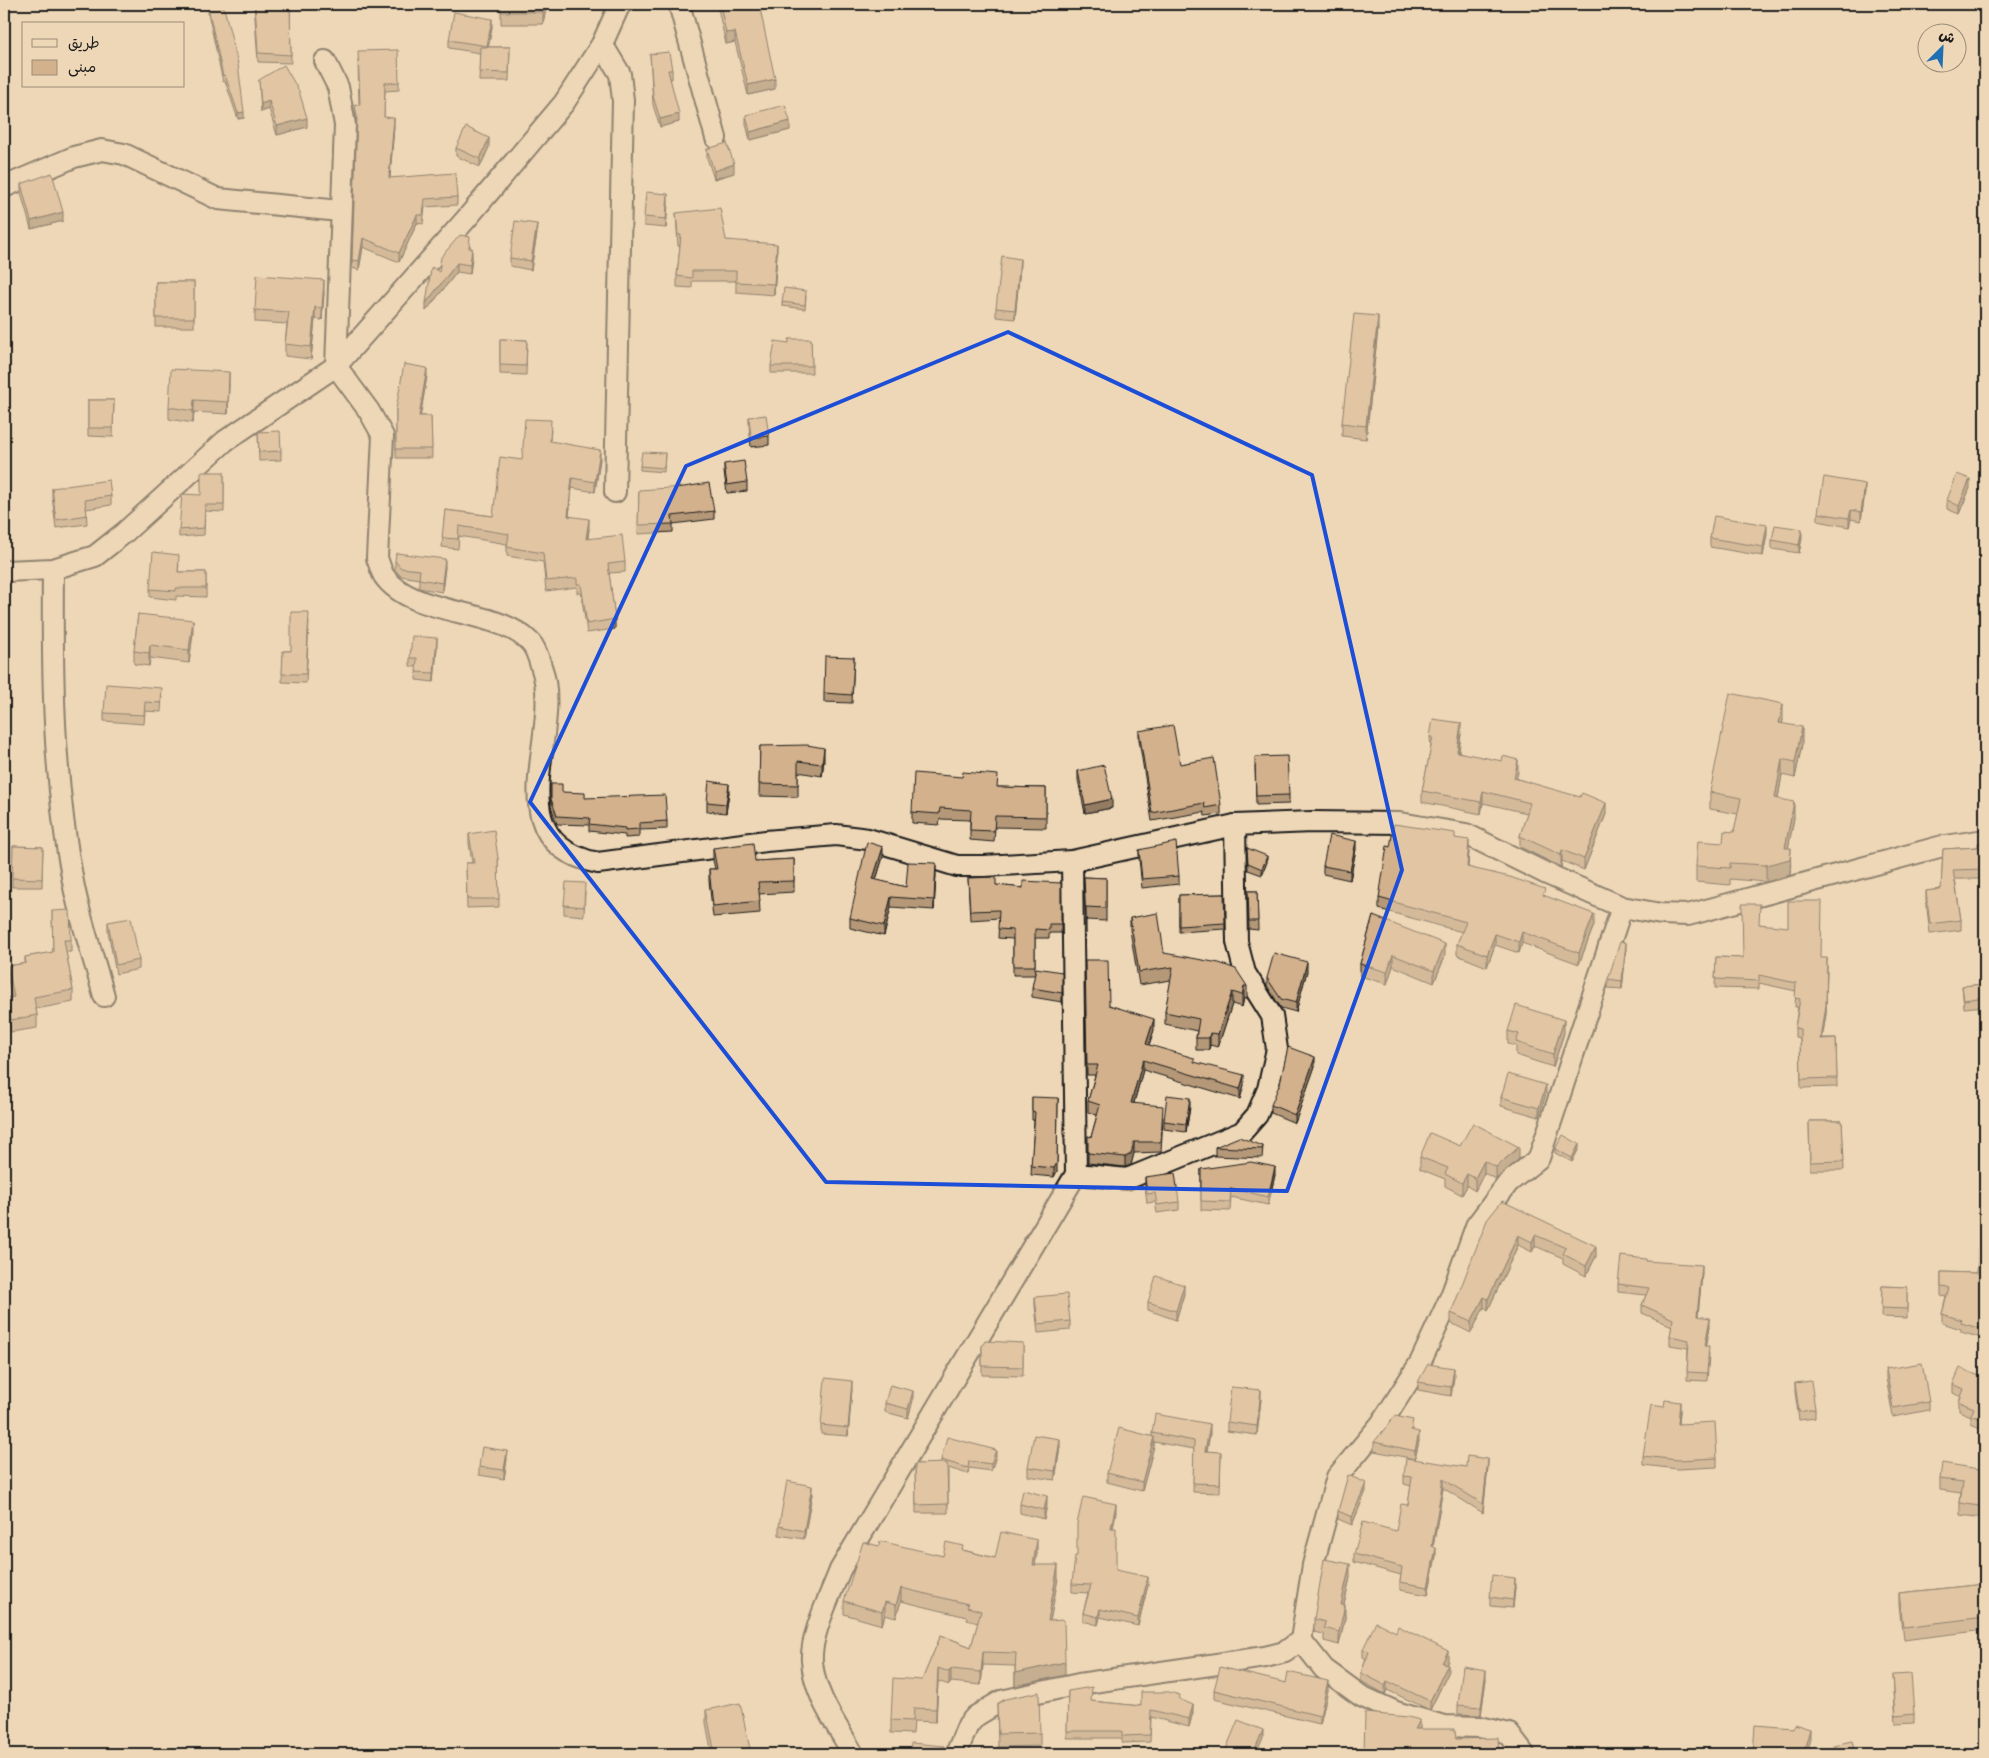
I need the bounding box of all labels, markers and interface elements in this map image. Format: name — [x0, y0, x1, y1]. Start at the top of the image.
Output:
legend — [22, 22, 185, 88]
north arrow — [1916, 22, 1966, 72]
text: ش — [1936, 23, 1959, 48]
text: طريق — [68, 30, 100, 53]
text: مبنى — [68, 54, 96, 77]

